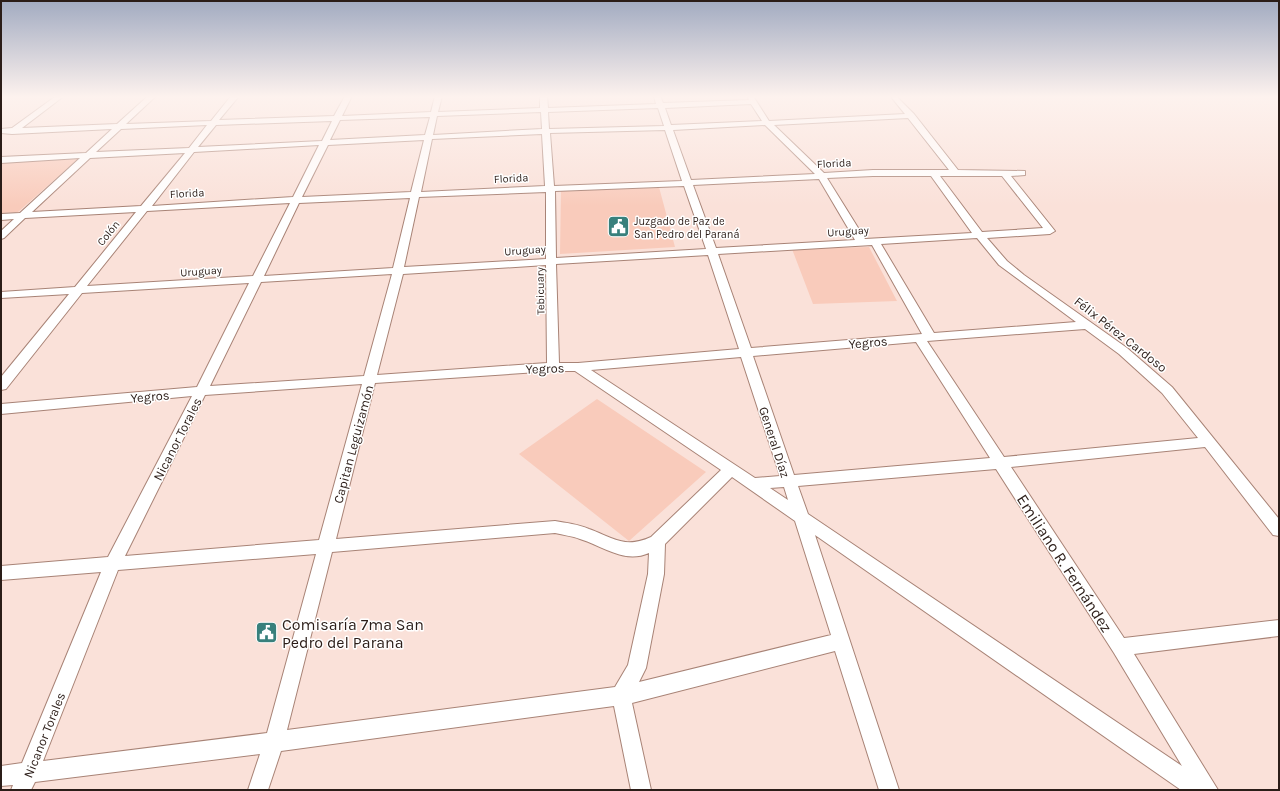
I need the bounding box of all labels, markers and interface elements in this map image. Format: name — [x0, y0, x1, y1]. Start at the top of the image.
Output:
street label: Florida — [816, 156, 852, 171]
street label: Florida — [493, 171, 529, 186]
street label: Florida — [169, 186, 205, 201]
public building icon: Juzgado de Paz de San Pedro del Paraná — [605, 214, 631, 240]
place label: Juzgado de Paz de San Pedro del Paraná — [634, 215, 740, 241]
street label: Colón — [94, 218, 122, 248]
street label: Uruguay — [827, 224, 869, 239]
street label: Uruguay — [504, 243, 546, 258]
street label: Uruguay — [180, 264, 222, 279]
street label: Tebicuary — [534, 267, 547, 315]
street label: Félix Pérez Cardoso — [1071, 294, 1170, 375]
street label: Yegros — [848, 333, 888, 352]
street label: Yegros — [525, 360, 565, 377]
street label: Capitan Leguizamón — [330, 383, 376, 505]
street label: Yegros — [130, 387, 170, 406]
street label: Nicanor Torales — [150, 395, 205, 483]
street label: General Díaz — [756, 405, 793, 480]
street label: Emiliano R. Fernández — [1013, 491, 1116, 636]
place label: Comisaría 7ma San Pedro del Parana — [282, 615, 424, 652]
public building icon: Comisaría 7ma San Pedro del Parana — [254, 620, 280, 646]
street label: Nicanor Torales — [20, 690, 69, 780]

